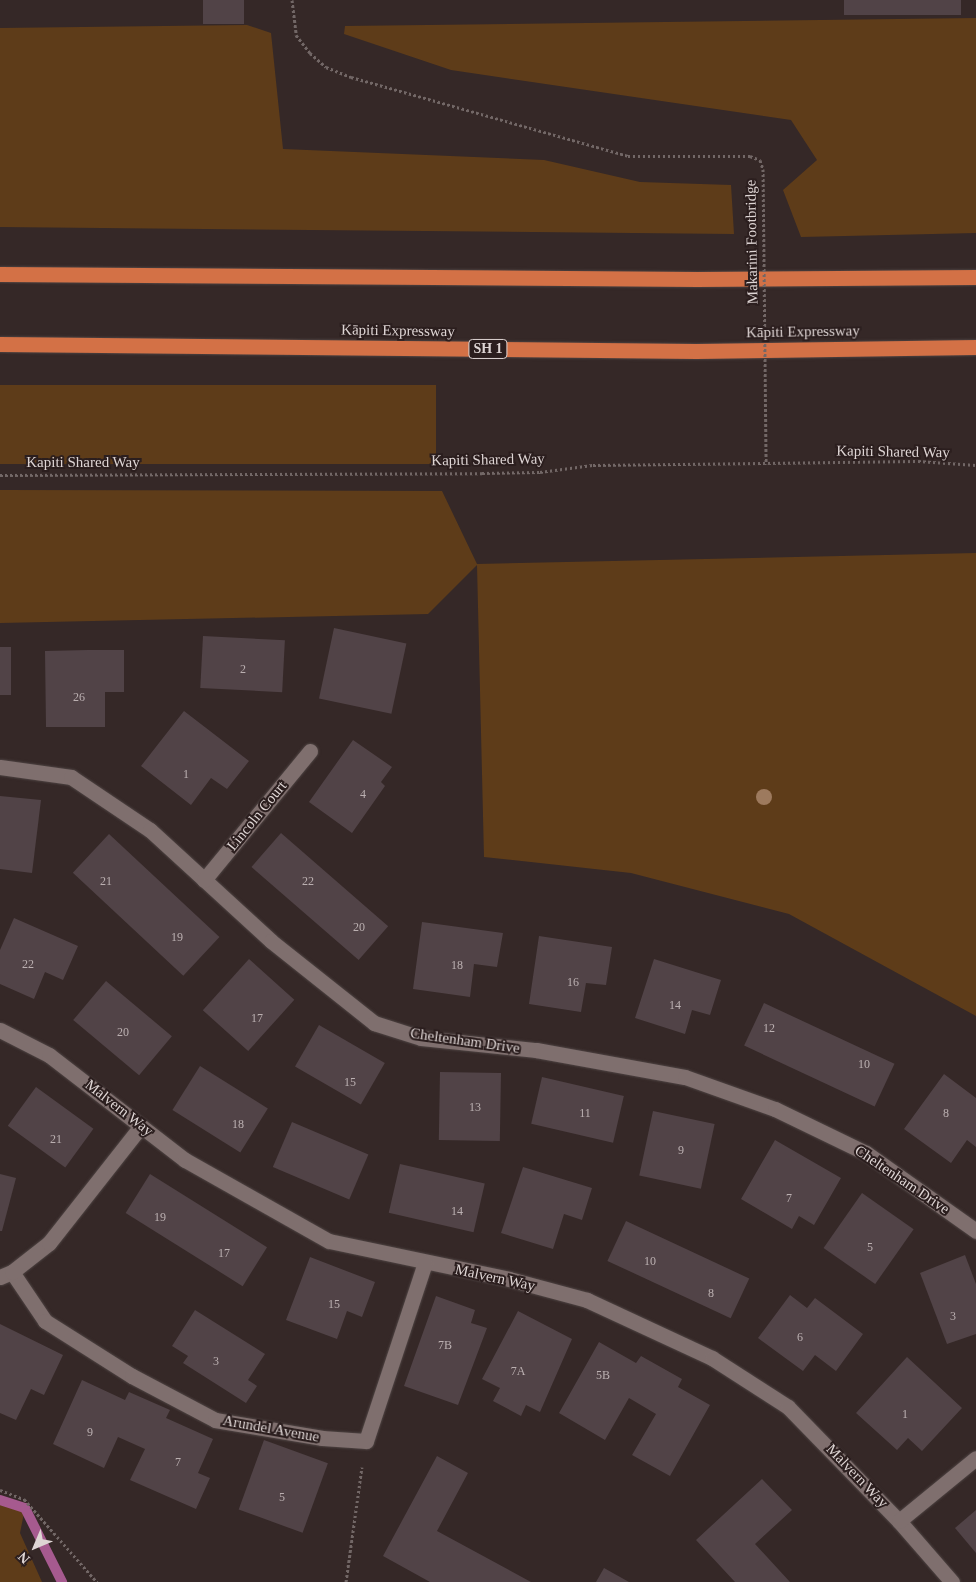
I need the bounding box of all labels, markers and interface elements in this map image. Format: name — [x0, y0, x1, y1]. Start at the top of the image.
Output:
street label: Makarini Footbridge — [742, 180, 762, 304]
street label: Kāpiti Expressway — [341, 321, 455, 341]
street label: Kāpiti Expressway — [746, 322, 860, 342]
road number: SH 1 — [468, 338, 508, 360]
street label: Kapiti Shared Way — [836, 442, 950, 462]
street label: Kapiti Shared Way — [431, 450, 545, 470]
street label: Kapiti Shared Way — [26, 454, 140, 472]
house number: 2 — [240, 663, 246, 677]
house number: 26 — [73, 691, 85, 705]
house number: 1 — [183, 768, 189, 782]
street label: Lincoln Court — [223, 777, 291, 855]
house number: 4 — [360, 788, 366, 802]
house number: 21 — [100, 875, 112, 889]
house number: 22 — [302, 875, 314, 889]
house number: 20 — [353, 921, 365, 935]
house number: 19 — [171, 931, 183, 945]
house number: 22 — [22, 958, 34, 972]
house number: 18 — [451, 959, 463, 973]
house number: 16 — [567, 976, 579, 990]
house number: 14 — [669, 999, 681, 1013]
house number: 17 — [251, 1012, 263, 1026]
house number: 12 — [763, 1022, 775, 1036]
street label: Cheltenham Drive — [409, 1024, 521, 1058]
house number: 20 — [117, 1026, 129, 1040]
house number: 10 — [858, 1058, 870, 1072]
street label: Malvern Way — [81, 1076, 157, 1140]
house number: 15 — [344, 1076, 356, 1090]
house number: 13 — [469, 1101, 481, 1115]
house number: 11 — [579, 1107, 591, 1121]
house number: 8 — [943, 1107, 949, 1121]
house number: 18 — [232, 1118, 244, 1132]
house number: 21 — [50, 1133, 62, 1147]
street label: Cheltenham Drive — [851, 1142, 953, 1218]
house number: 9 — [678, 1144, 684, 1158]
house number: 7 — [786, 1192, 792, 1206]
house number: 14 — [451, 1205, 463, 1219]
house number: 19 — [154, 1211, 166, 1225]
house number: 5 — [867, 1241, 873, 1255]
house number: 17 — [218, 1247, 230, 1261]
house number: 10 — [644, 1255, 656, 1269]
street label: Malvern Way — [453, 1261, 537, 1295]
house number: 8 — [708, 1287, 714, 1301]
house number: 15 — [328, 1298, 340, 1312]
house number: 3 — [950, 1310, 956, 1324]
house number: 6 — [797, 1331, 803, 1345]
house number: 7B — [438, 1339, 452, 1353]
house number: 3 — [213, 1355, 219, 1369]
house number: 7A — [511, 1365, 525, 1379]
house number: 5B — [596, 1369, 610, 1383]
house number: 1 — [902, 1408, 908, 1422]
street label: Arundel Avenue — [221, 1412, 321, 1446]
house number: 9 — [87, 1426, 93, 1440]
street label: Malvern Way — [822, 1440, 892, 1512]
house number: 7 — [175, 1456, 181, 1470]
house number: 5 — [279, 1491, 285, 1505]
north arrow — [10, 1522, 60, 1572]
text: N — [15, 1549, 33, 1567]

